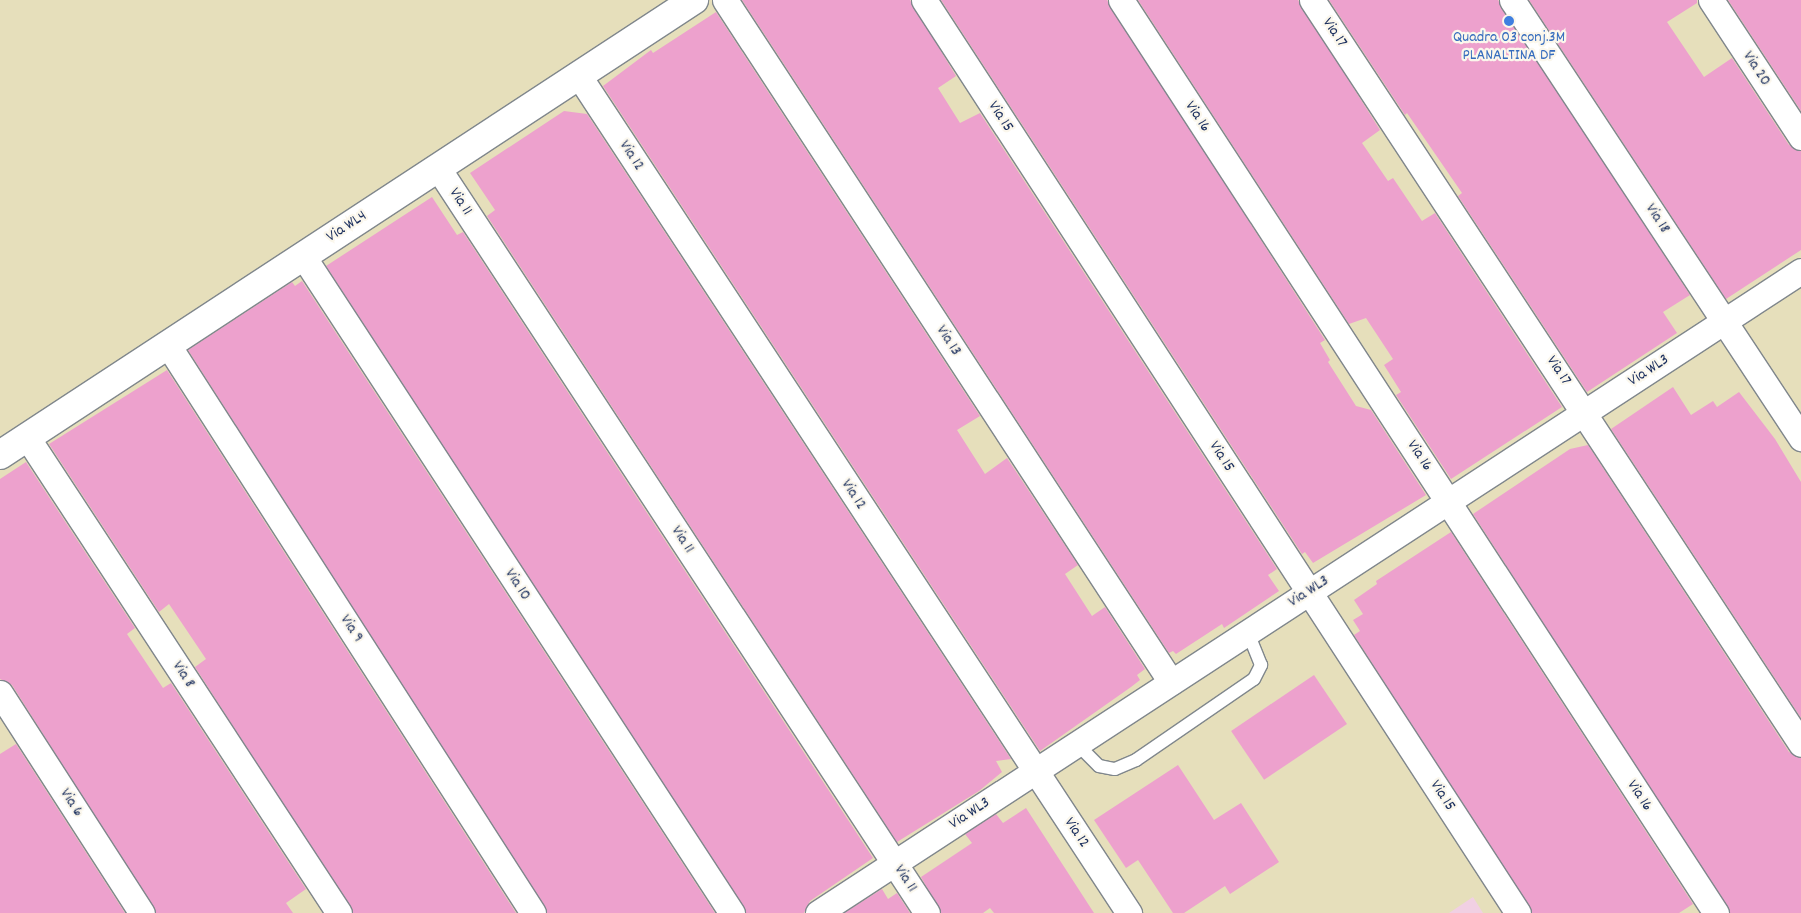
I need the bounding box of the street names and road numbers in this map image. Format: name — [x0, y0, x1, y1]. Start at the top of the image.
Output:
street label: Via 17 — [1317, 15, 1351, 51]
street label: Via 20 — [1738, 48, 1774, 90]
street label: Via 15 — [983, 98, 1017, 136]
street label: Via 16 — [1180, 98, 1214, 136]
street label: Via 12 — [614, 137, 648, 175]
street label: Via 11 — [444, 185, 476, 219]
street label: Via 18 — [1640, 200, 1674, 238]
street label: Via WL4 — [323, 207, 371, 247]
street label: Via 13 — [931, 322, 965, 360]
street label: Via WL3 — [1625, 351, 1673, 391]
street label: Via 17 — [1541, 353, 1575, 389]
street label: Via 16 — [1402, 437, 1436, 475]
street label: Via 15 — [1204, 438, 1238, 476]
street label: Via 12 — [836, 476, 870, 514]
street label: Via 11 — [666, 523, 698, 557]
street label: Via 10 — [500, 566, 534, 604]
street label: Via WL3 — [1285, 572, 1333, 612]
street label: Via 9 — [335, 612, 367, 646]
street label: Via 8 — [167, 658, 199, 692]
street label: Via 15 — [1425, 777, 1459, 815]
street label: Via 16 — [1622, 777, 1656, 815]
street label: Via 6 — [55, 785, 87, 821]
street label: Via WL3 — [946, 794, 994, 834]
street label: Via 12 — [1059, 814, 1093, 852]
street label: Via 11 — [889, 862, 921, 896]

